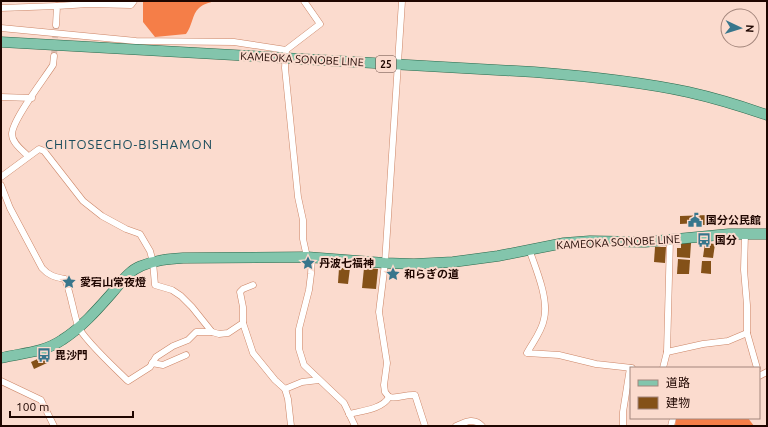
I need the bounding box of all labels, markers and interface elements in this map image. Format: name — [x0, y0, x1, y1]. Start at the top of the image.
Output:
north arrow — [720, 8, 760, 48]
text: N — [744, 24, 756, 33]
street label: KAMEOKA SONOBE LINE — [240, 50, 364, 68]
road number: 25 — [376, 56, 396, 72]
district label: CHITOSECHO-BISHAMON — [45, 137, 213, 151]
public building icon: 国分公民館 — [687, 212, 703, 228]
place label: 国分公民館 — [706, 214, 761, 226]
bus stop icon: 国分 — [696, 232, 712, 248]
street label: KAMEOKA SONOBE LINE — [556, 233, 680, 251]
place label: 国分 — [715, 234, 737, 246]
place icon: 丹波七福神 — [300, 255, 316, 271]
place label: 丹波七福神 — [319, 257, 374, 269]
place icon: 和らぎの道 — [385, 266, 401, 282]
place label: 和らぎの道 — [404, 268, 459, 280]
place icon: 愛宕山常夜燈 — [61, 274, 77, 290]
place label: 愛宕山常夜燈 — [80, 276, 146, 288]
bus stop icon: 毘沙門 — [36, 347, 52, 363]
place label: 毘沙門 — [55, 349, 88, 361]
legend — [630, 367, 760, 419]
text: 道路 — [666, 376, 690, 389]
scale bar — [10, 393, 133, 419]
text: 建物 — [666, 396, 690, 409]
text: 100 m — [16, 400, 49, 413]

